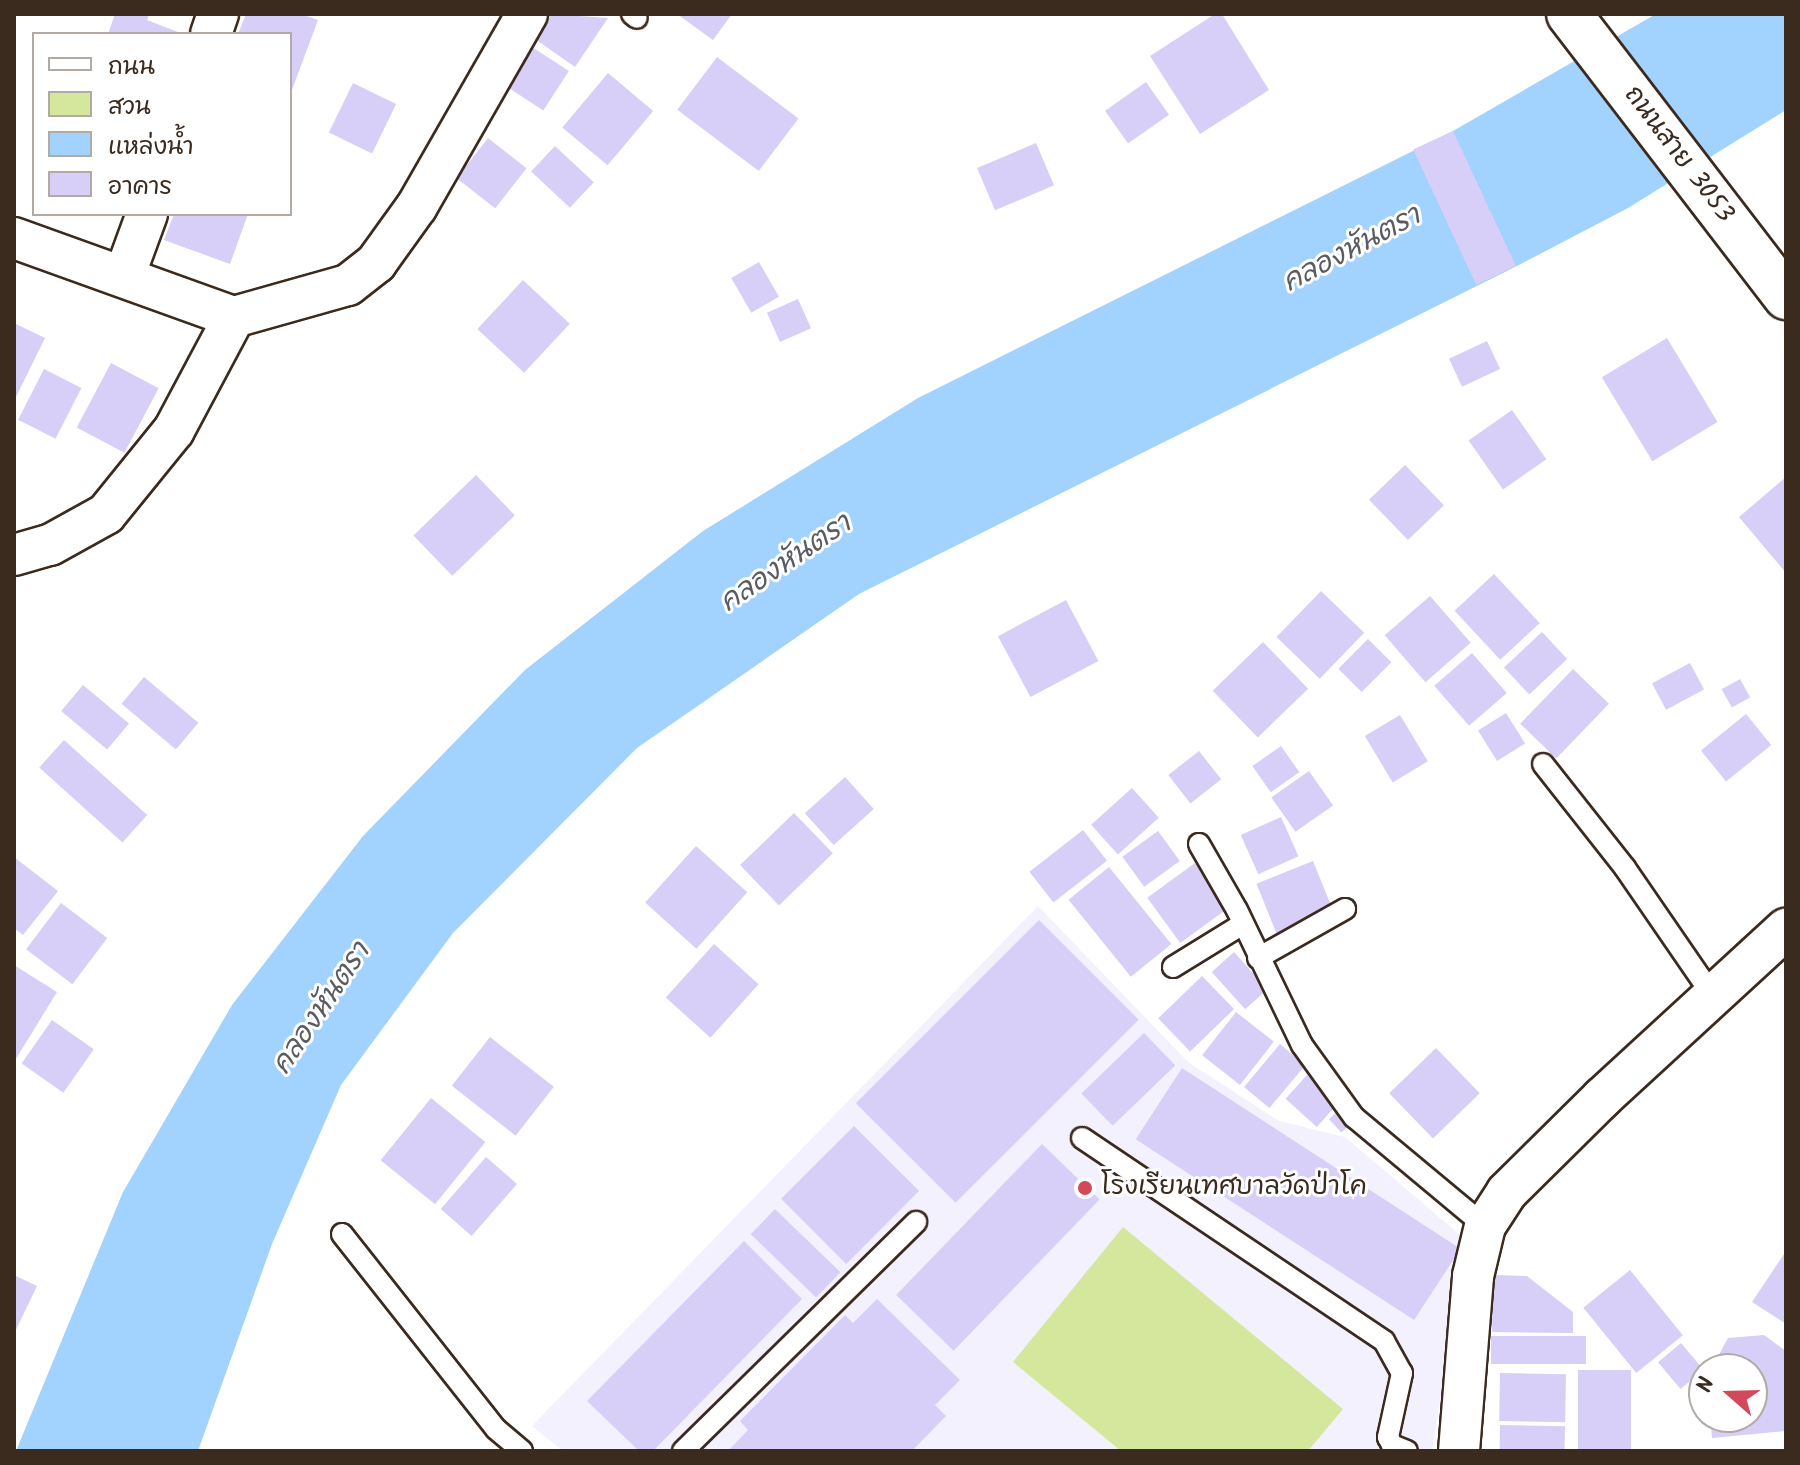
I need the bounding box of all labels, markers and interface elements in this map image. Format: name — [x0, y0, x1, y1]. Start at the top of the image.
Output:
legend — [32, 32, 292, 216]
text: ถนน — [108, 48, 155, 87]
street label: ถนนสาย 3053 — [1616, 81, 1740, 229]
text: สวน — [108, 88, 151, 127]
text: แหล่งน้ำ — [108, 128, 194, 167]
text: อาคาร — [108, 168, 172, 207]
water label: คลองหันตรา — [1277, 200, 1427, 300]
water label: คลองหันตรา — [714, 508, 858, 620]
water label: คลองหันตรา — [266, 937, 378, 1081]
place label: โรงเรียนเทศบาลวัดป่าโค — [1101, 1172, 1367, 1204]
marker: โรงเรียนเทศบาลวัดป่าโค — [1076, 1179, 1094, 1197]
north arrow — [1688, 1353, 1768, 1433]
text: N — [1688, 1373, 1726, 1398]

